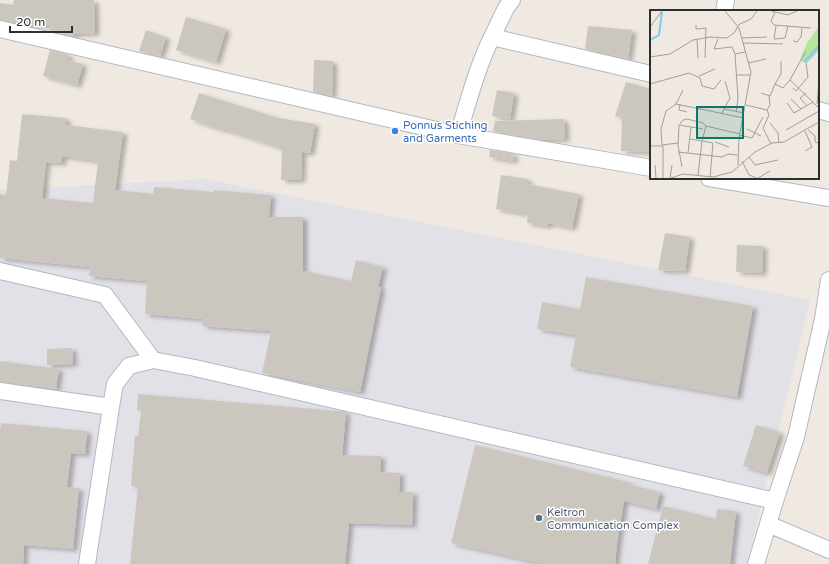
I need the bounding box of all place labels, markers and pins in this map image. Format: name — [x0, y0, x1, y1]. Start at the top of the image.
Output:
place label: Ponnus Stiching and Garments — [403, 119, 488, 145]
marker: Ponnus Stiching and Garments — [390, 126, 400, 136]
place label: Keltron Communication Complex — [547, 506, 679, 532]
marker: Keltron Communication Complex — [534, 513, 544, 523]

